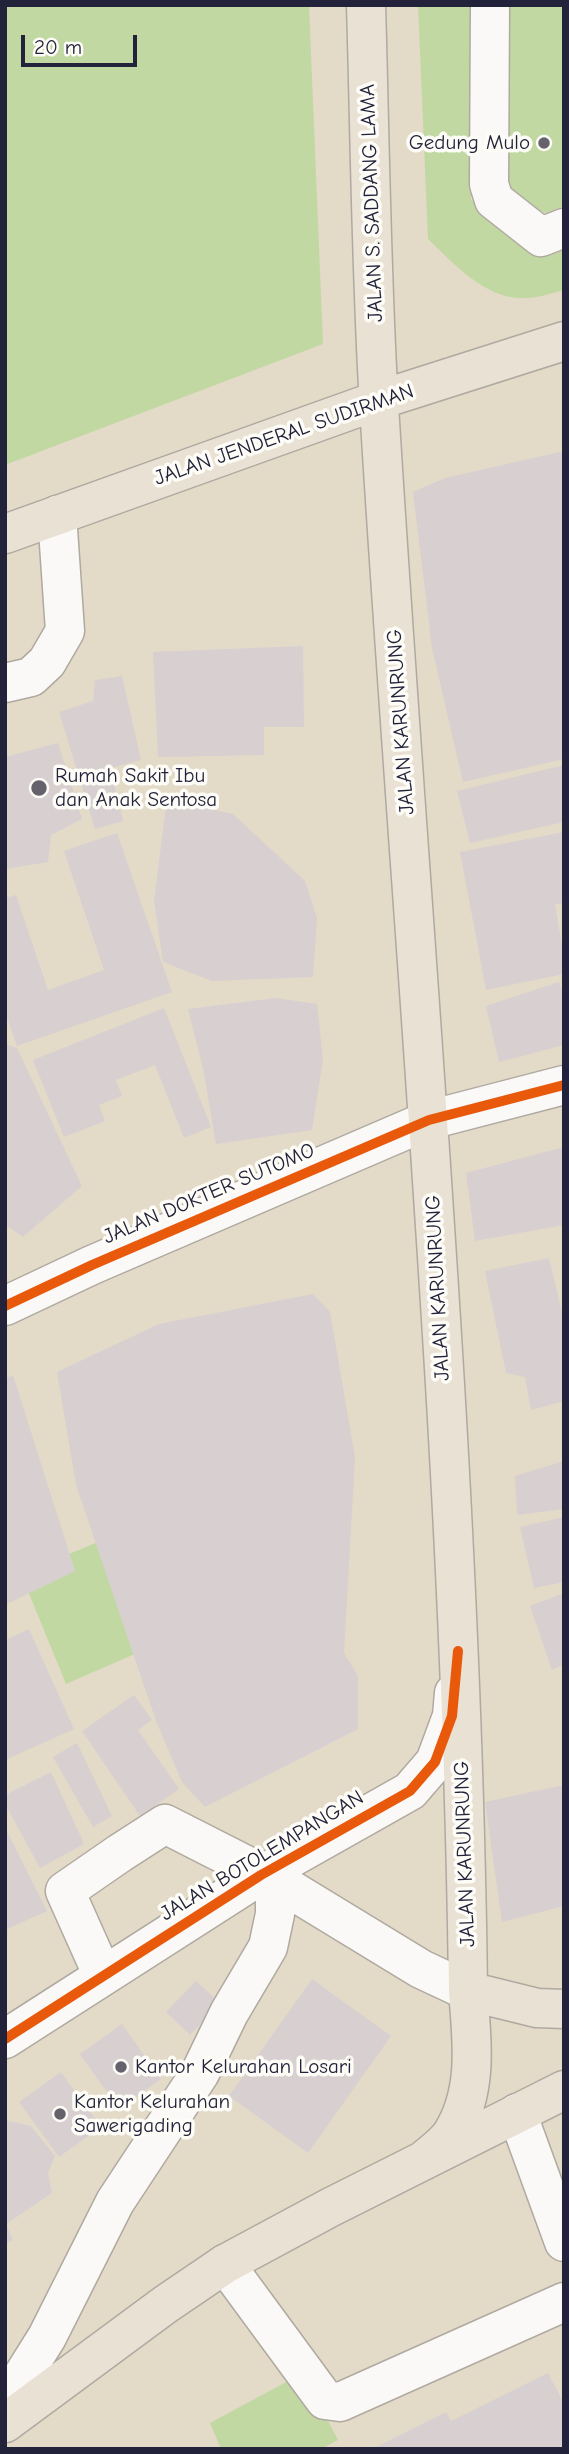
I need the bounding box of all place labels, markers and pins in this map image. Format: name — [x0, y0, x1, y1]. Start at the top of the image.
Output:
place label: Gedung Mulo — [409, 130, 530, 156]
marker: Gedung Mulo — [536, 135, 552, 151]
place label: Rumah Sakit Ibu dan Anak Sentosa — [55, 763, 217, 813]
marker: Rumah Sakit Ibu dan Anak Sentosa — [29, 778, 49, 798]
place label: Kantor Kelurahan Losari — [135, 2054, 352, 2080]
marker: Kantor Kelurahan Losari — [113, 2059, 129, 2075]
place label: Kantor Kelurahan Sawerigading — [74, 2089, 230, 2139]
marker: Kantor Kelurahan Sawerigading — [52, 2106, 68, 2122]

